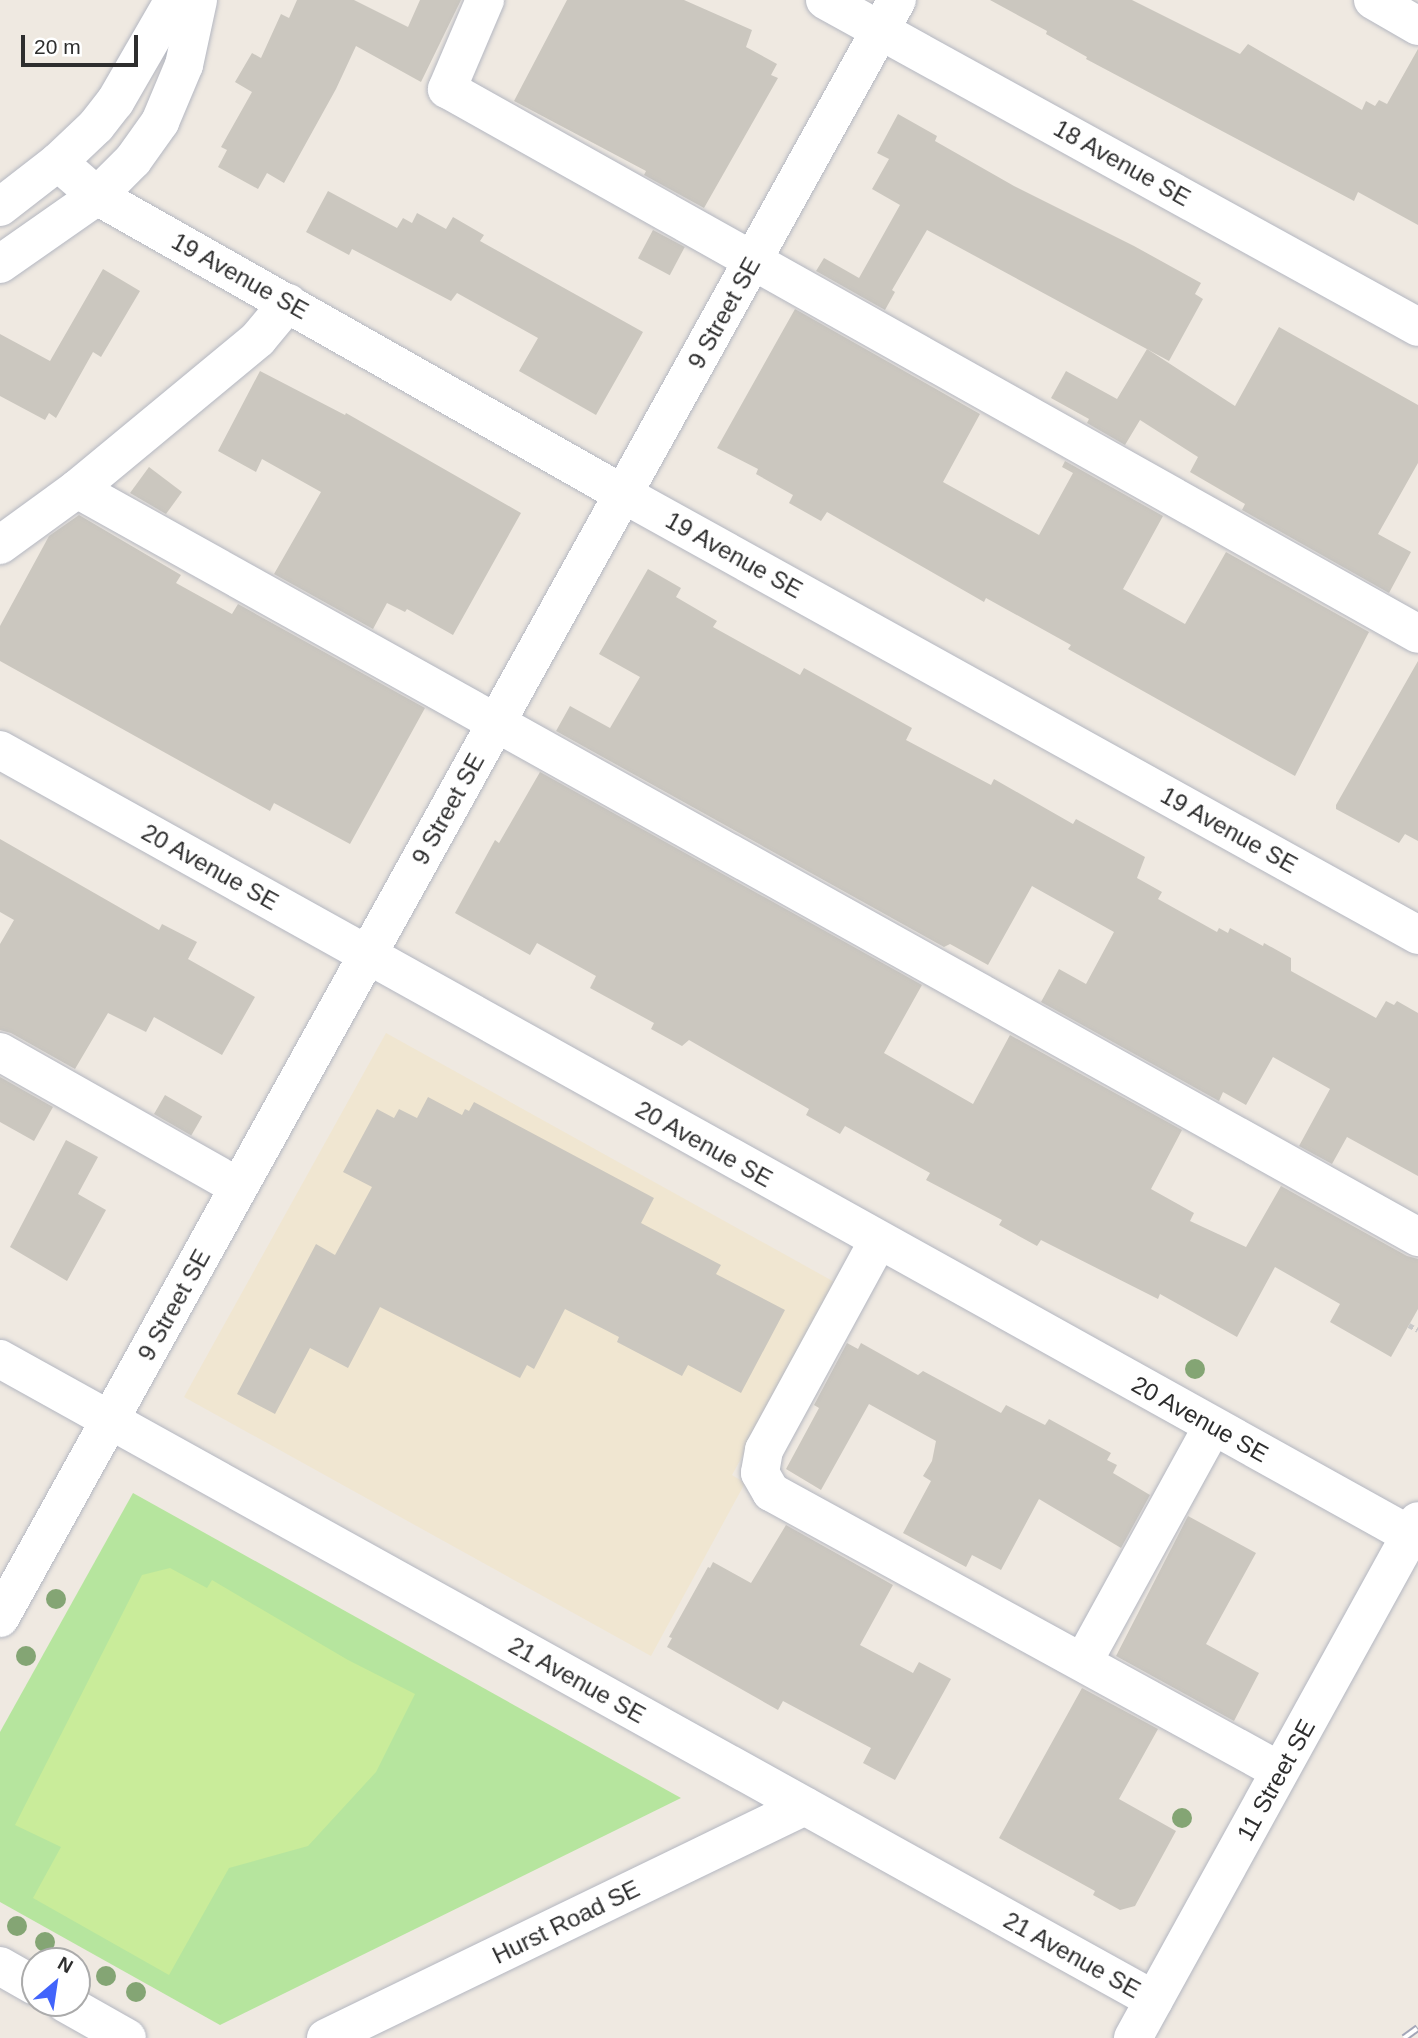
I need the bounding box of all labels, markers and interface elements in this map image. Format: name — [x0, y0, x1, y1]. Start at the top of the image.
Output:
scale bar — [24, 21, 142, 65]
text: 20 m — [34, 35, 81, 58]
street label: 18 Avenue SE — [1048, 113, 1196, 213]
street label: 19 Avenue SE — [166, 226, 314, 326]
street label: 9 Street SE — [682, 252, 766, 374]
street label: 19 Avenue SE — [660, 505, 808, 605]
street label: 9 Street SE — [406, 748, 490, 870]
street label: 19 Avenue SE — [1155, 780, 1303, 880]
street label: 20 Avenue SE — [136, 817, 284, 917]
street label: 20 Avenue SE — [630, 1094, 778, 1194]
street label: 9 Street SE — [132, 1244, 216, 1366]
street label: 20 Avenue SE — [1126, 1369, 1274, 1469]
street label: 21 Avenue SE — [503, 1630, 651, 1730]
street label: 11 Street SE — [1231, 1714, 1321, 1846]
street label: Hurst Road SE — [488, 1874, 644, 1970]
street label: 21 Avenue SE — [998, 1905, 1146, 2005]
north arrow — [21, 1947, 91, 2017]
text: N — [54, 1952, 77, 1977]

